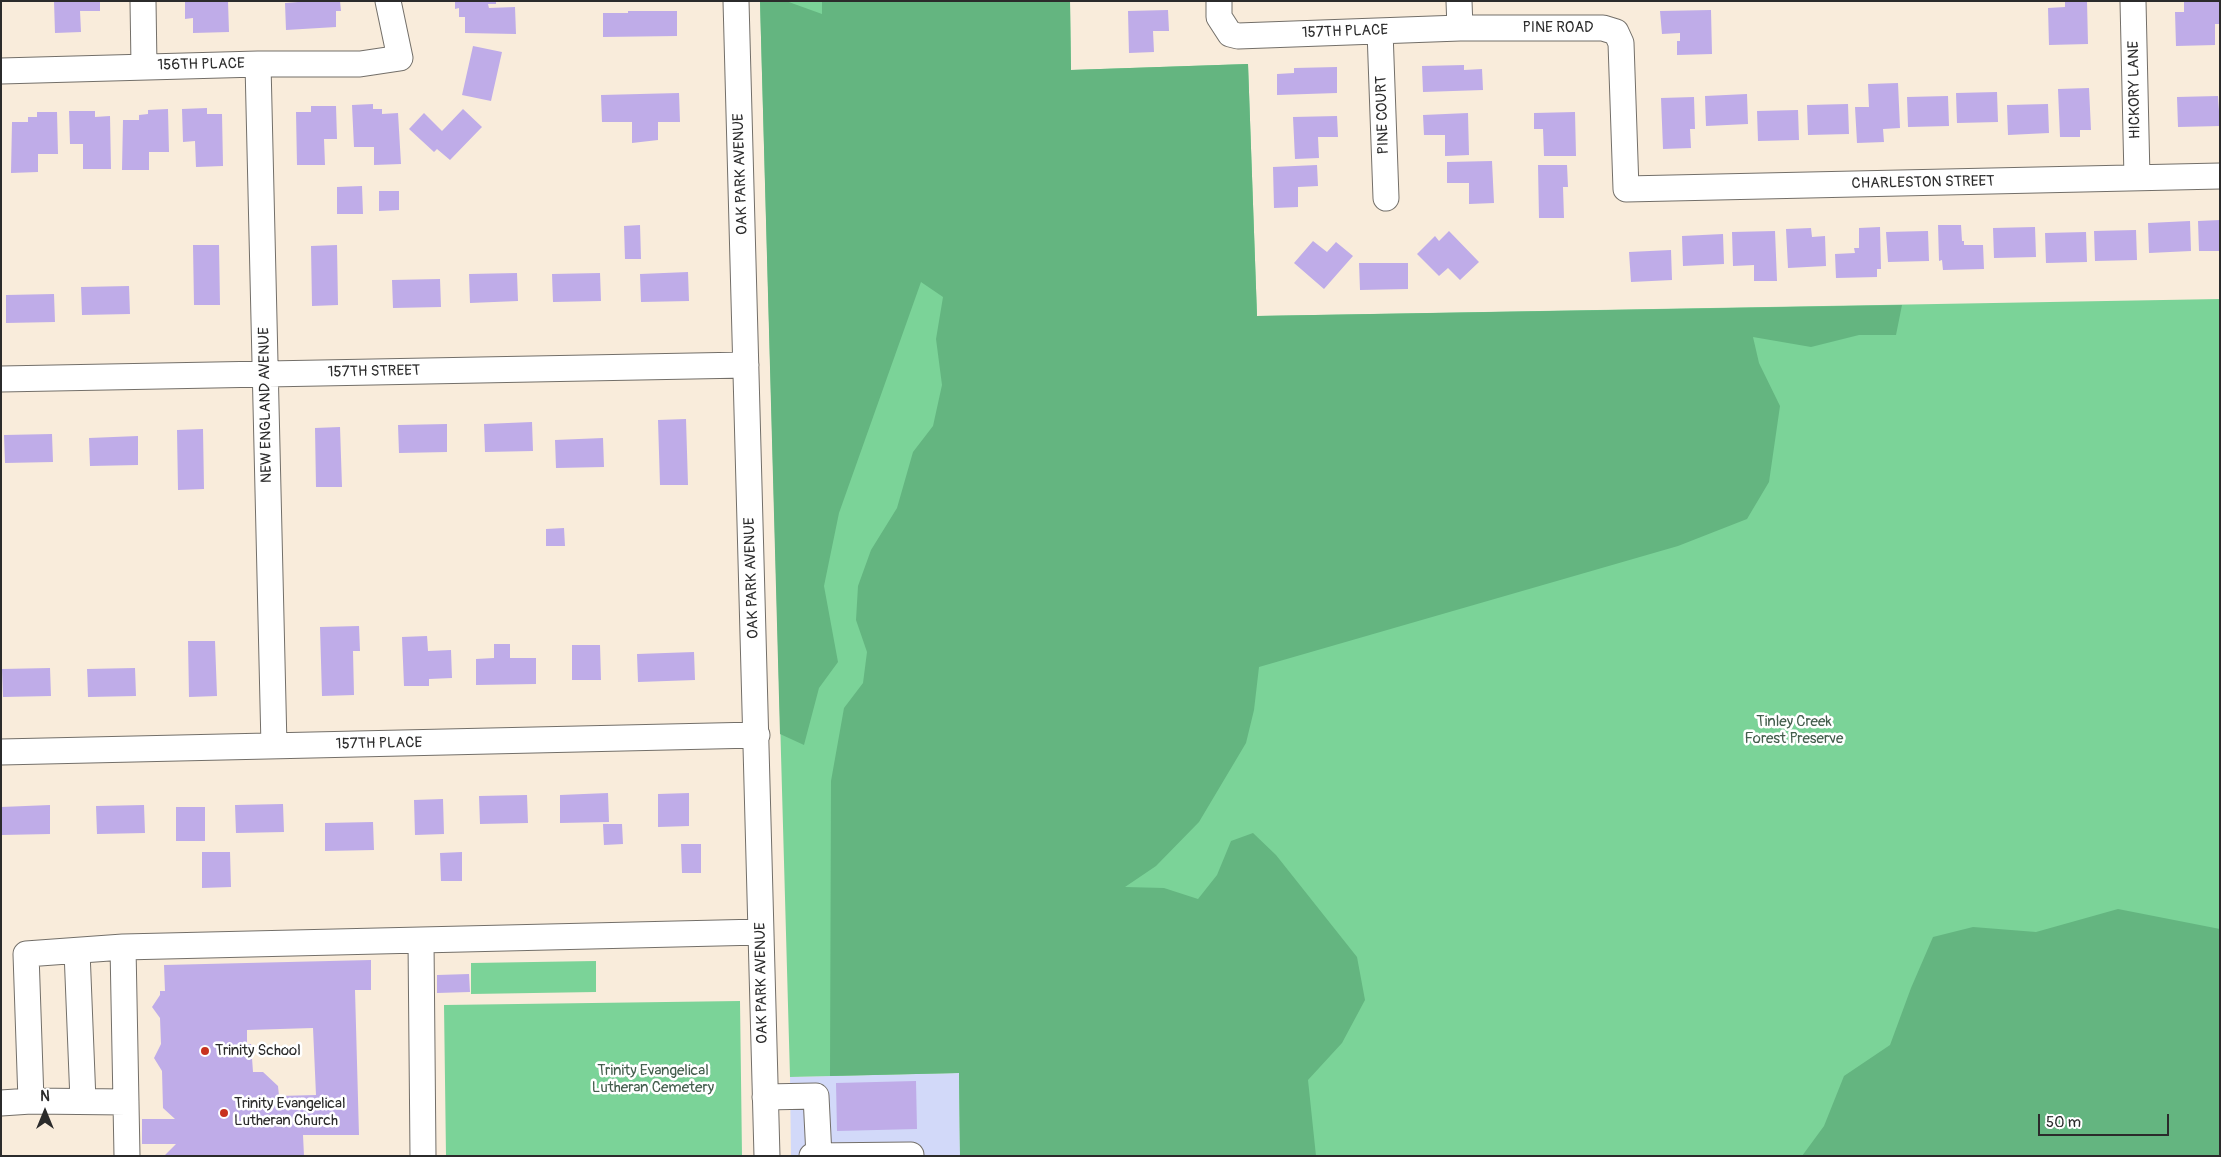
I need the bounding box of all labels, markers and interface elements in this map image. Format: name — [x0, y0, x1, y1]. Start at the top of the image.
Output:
street label: PINE ROAD — [1522, 19, 1594, 37]
street label: 157TH PLACE — [1301, 21, 1389, 43]
street label: HICKORY LANE — [2125, 41, 2145, 139]
street label: 156TH PLACE — [157, 55, 245, 75]
street label: PINE COURT — [1373, 75, 1393, 155]
street label: OAK PARK AVENUE — [730, 113, 752, 235]
street label: CHARLESTON STREET — [1851, 173, 1995, 193]
street label: NEW ENGLAND AVENUE — [256, 327, 276, 483]
street label: 157TH STREET — [328, 362, 420, 382]
street label: OAK PARK AVENUE — [741, 517, 763, 639]
park label: Tinley Creek Forest Preserve — [1745, 713, 1843, 748]
street label: 157TH PLACE — [336, 734, 422, 754]
street label: OAK PARK AVENUE — [752, 922, 772, 1044]
place label: Trinity School — [215, 1042, 301, 1060]
marker: Trinity School — [199, 1045, 211, 1057]
park label: Trinity Evangelical Lutheran Cemetery — [592, 1062, 714, 1097]
north arrow — [20, 1087, 70, 1137]
text: N — [40, 1088, 50, 1105]
place label: Trinity Evangelical Lutheran Church — [234, 1095, 346, 1130]
scale bar — [2041, 1104, 2172, 1136]
marker: Trinity Evangelical Lutheran Church — [218, 1107, 230, 1119]
text: 50 m — [2046, 1113, 2081, 1132]

